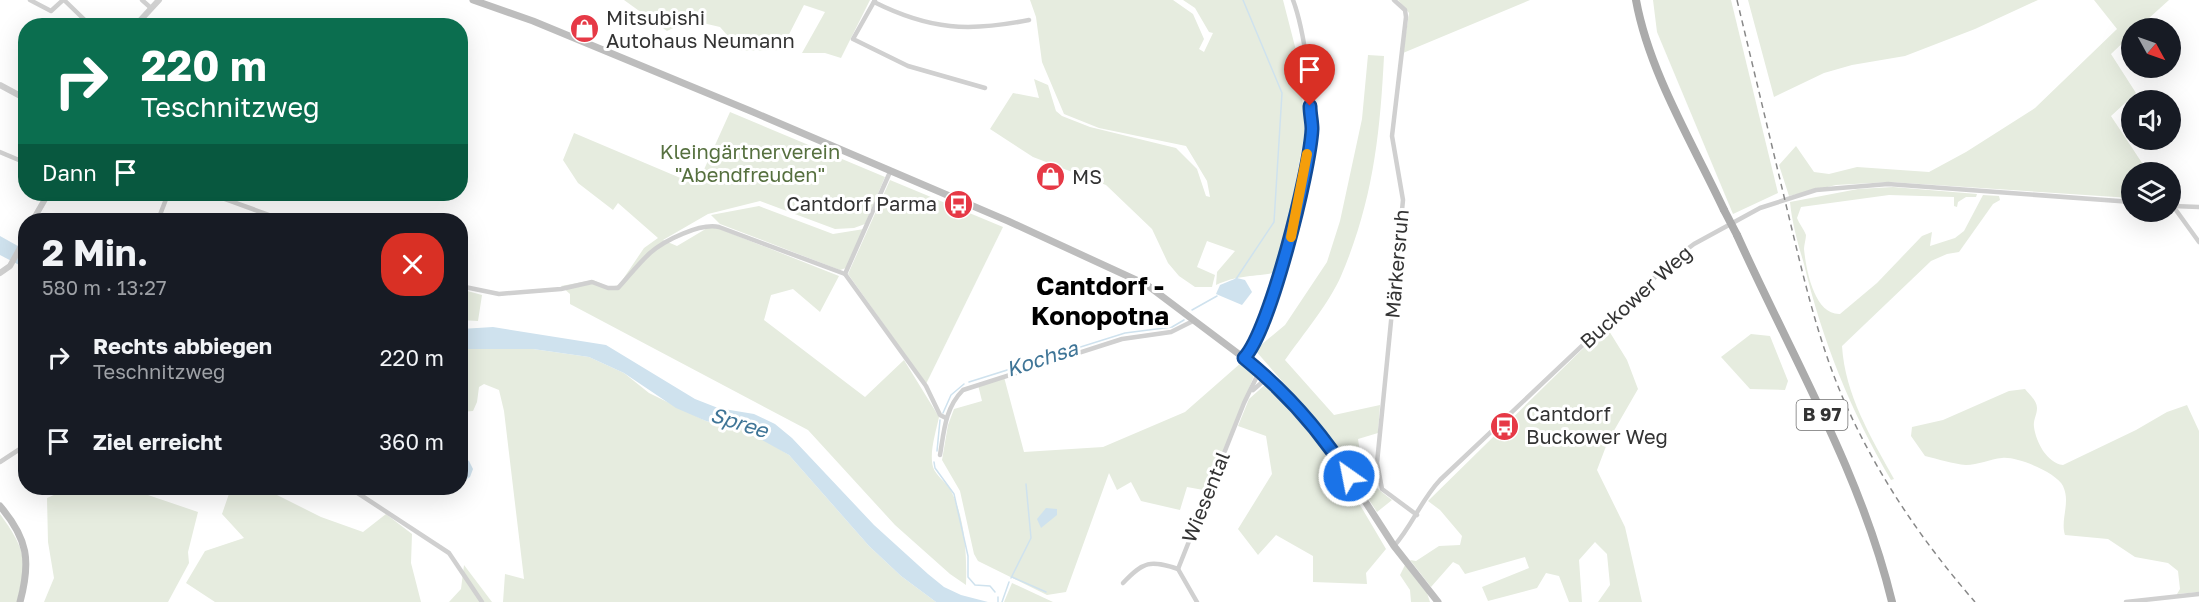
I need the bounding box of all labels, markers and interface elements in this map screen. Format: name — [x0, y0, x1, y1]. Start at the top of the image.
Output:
place label: Mitsubishi Autohaus Neumann — [606, 5, 795, 52]
shop icon: Mitsubishi Autohaus Neumann — [569, 13, 601, 45]
north arrow — [2121, 18, 2181, 78]
map controls — [2121, 18, 2181, 222]
text: 220 m — [141, 40, 267, 90]
icon: right — [42, 42, 120, 120]
pin — [1284, 44, 1335, 106]
icon: arrive — [1293, 53, 1326, 86]
button: sound — [2121, 90, 2181, 150]
text: Teschnitzweg — [141, 91, 320, 123]
park label: Kleingärtnerverein "Abendfreuden" — [660, 139, 840, 186]
icon: arrive — [109, 156, 142, 189]
text: Dann — [42, 159, 97, 186]
shop icon: MS — [1035, 161, 1067, 193]
button: layers — [2121, 162, 2181, 222]
place label: MS — [1072, 164, 1102, 188]
bus stop icon: Cantdorf Parma — [942, 188, 974, 220]
place label: Cantdorf Parma — [786, 191, 937, 215]
street label: Märkersruh — [1379, 208, 1413, 319]
text: 2 Min. — [42, 231, 148, 274]
button: close — [381, 233, 444, 296]
street label: Buckower Weg — [1575, 240, 1696, 353]
district label: Cantdorf - Konopotna — [1031, 270, 1169, 331]
text: 580 m · 13:27 — [42, 275, 167, 299]
text: Rechts abbiegen — [93, 332, 272, 359]
water label: Kochsa — [1002, 334, 1082, 382]
icon: right — [42, 341, 75, 374]
text: 220 m — [380, 344, 444, 371]
text: Teschnitzweg — [93, 359, 225, 383]
road number: B 97 — [1796, 400, 1848, 430]
water label: Spree — [707, 401, 773, 444]
place label: Cantdorf Buckower Weg — [1526, 401, 1668, 448]
bus stop icon: Cantdorf Buckower Weg — [1489, 410, 1521, 442]
icon: arrive — [42, 425, 75, 458]
text: Ziel erreicht — [93, 428, 222, 455]
text: 360 m — [379, 428, 444, 455]
position arrow — [1317, 444, 1381, 508]
street label: Wiesental — [1176, 448, 1234, 546]

